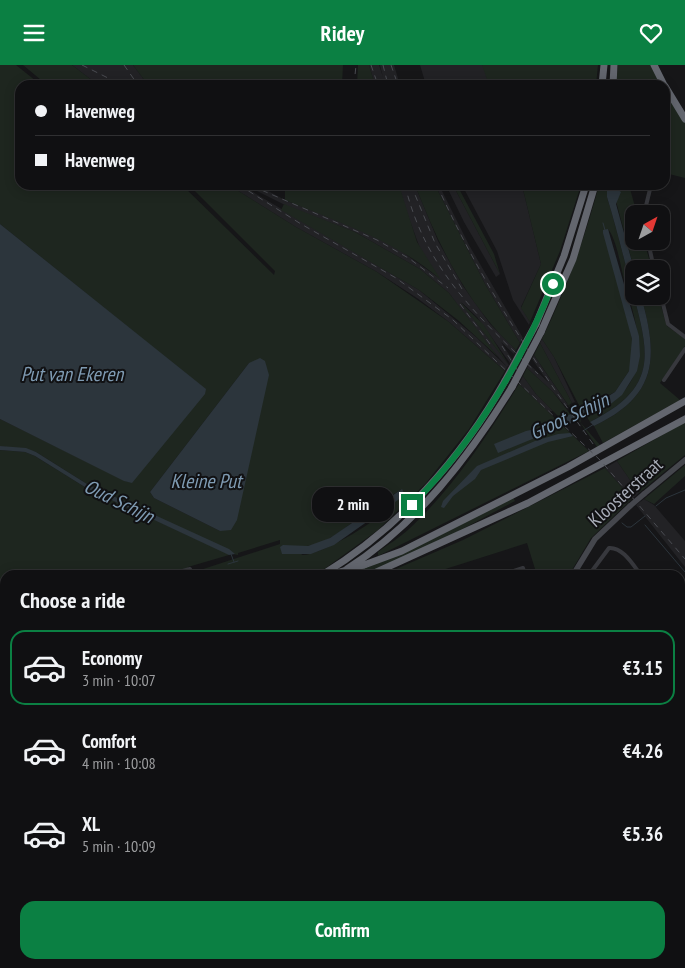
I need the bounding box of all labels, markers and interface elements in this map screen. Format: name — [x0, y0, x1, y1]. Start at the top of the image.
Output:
icon: menu — [20, 19, 48, 47]
text: Ridey — [321, 19, 364, 47]
icon: heart — [637, 19, 665, 47]
text: Havenweg — [65, 99, 135, 123]
text: Havenweg — [65, 148, 135, 172]
north arrow — [625, 205, 670, 250]
map controls — [625, 205, 670, 305]
button: layers — [625, 260, 670, 305]
route start — [542, 273, 564, 295]
water label: Put van Ekeren — [21, 361, 124, 387]
water label: Groot Schijn — [525, 386, 614, 446]
street label: Kloosterstraat — [583, 452, 668, 532]
water label: Kleine Put — [170, 468, 244, 494]
water label: Oud Schijn — [80, 473, 159, 530]
callout: 2 min — [312, 487, 394, 523]
text: 2 min — [337, 494, 369, 514]
route end — [401, 494, 423, 516]
text: Choose a ride — [20, 586, 125, 614]
icon: car — [22, 645, 67, 690]
text: Economy — [82, 646, 142, 670]
text: €3.15 — [623, 656, 663, 680]
text: 3 min · 10:07 — [82, 670, 156, 690]
icon: car — [22, 728, 67, 773]
text: Comfort — [82, 729, 136, 753]
text: €4.26 — [623, 739, 663, 763]
text: 4 min · 10:08 — [82, 753, 156, 773]
icon: car — [22, 811, 67, 856]
text: XL — [82, 812, 100, 836]
text: €5.36 — [623, 822, 663, 846]
text: 5 min · 10:09 — [82, 836, 156, 856]
button: Confirm — [20, 901, 665, 959]

